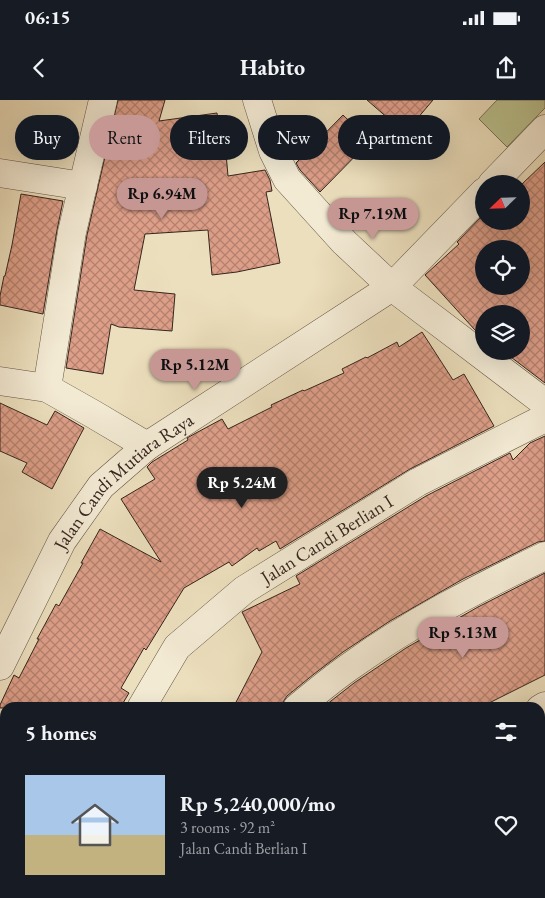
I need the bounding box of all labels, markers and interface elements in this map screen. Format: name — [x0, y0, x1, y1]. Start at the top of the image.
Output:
text: 06:15 — [25, 5, 71, 30]
text: Habito — [240, 53, 305, 82]
icon: back — [25, 54, 53, 82]
icon: share — [492, 54, 520, 82]
chip: Buy — [15, 115, 79, 160]
chip: Rent — [89, 115, 160, 160]
chip: Filters — [170, 115, 248, 160]
chip: New — [258, 115, 328, 160]
chip: Apartment — [338, 115, 450, 160]
north arrow — [475, 175, 530, 230]
map controls — [475, 175, 530, 360]
pin: Rp 6.94M — [110, 178, 214, 220]
text: Rp 6.94M — [128, 183, 196, 204]
pin: Rp 7.19M — [321, 198, 425, 240]
text: Rp 7.19M — [339, 203, 407, 224]
button: locate — [475, 240, 530, 295]
button: layers — [475, 305, 530, 360]
pin: Rp 5.12M — [143, 348, 247, 391]
text: Rp 5.12M — [161, 354, 229, 375]
street label: Jalan Candi Mutiara Raya — [46, 407, 198, 556]
pin: Rp 5.24M — [190, 466, 294, 509]
text: Rp 5.24M — [208, 472, 276, 493]
street label: Jalan Candi Berlian I — [254, 488, 398, 590]
pin: Rp 5.13M — [411, 616, 515, 659]
text: Rp 5.13M — [429, 622, 497, 643]
icon: filters — [492, 718, 520, 746]
text: 5 homes — [25, 719, 97, 746]
text: Rp 5,240,000/mo — [180, 790, 335, 817]
icon: home — [65, 795, 125, 855]
icon: heart — [492, 811, 520, 839]
text: 3 rooms · 92 m² — [180, 817, 275, 838]
text: Jalan Candi Berlian I — [180, 838, 307, 859]

